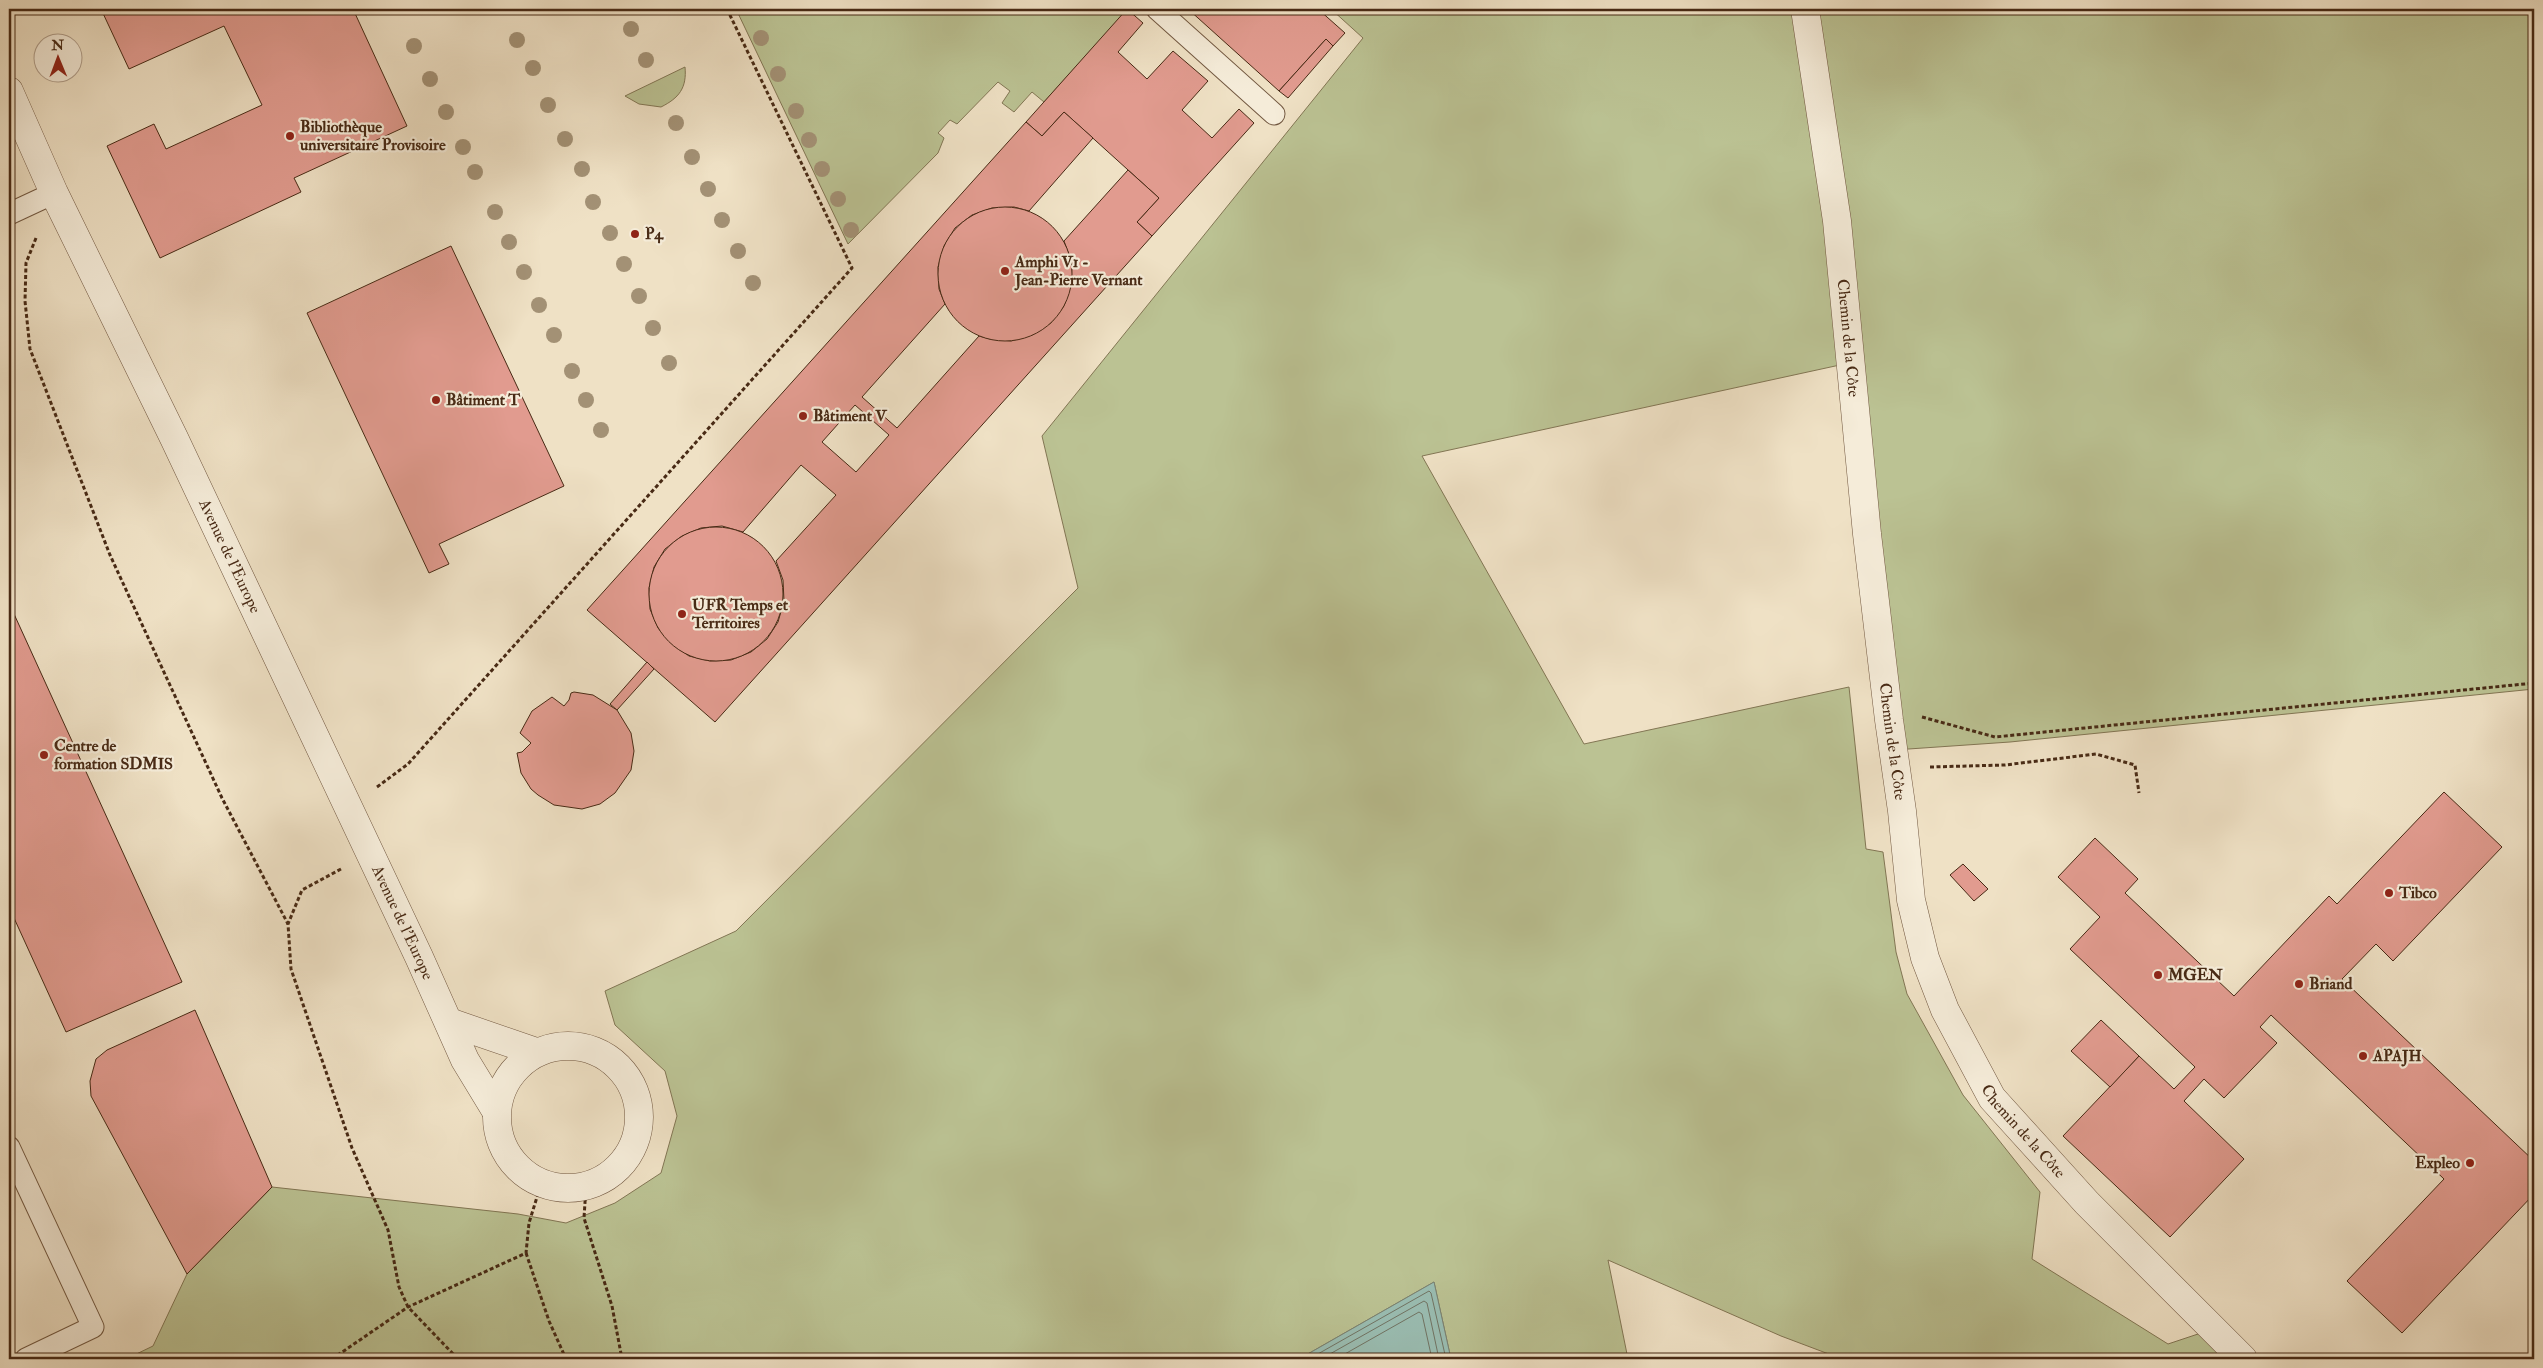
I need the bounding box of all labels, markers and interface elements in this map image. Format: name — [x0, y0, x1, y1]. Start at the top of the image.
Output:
north arrow — [32, 32, 82, 82]
text: N — [50, 37, 65, 54]
place label: Bibliothèque universitaire Provisoire — [299, 117, 446, 155]
marker: Bibliothèque universitaire Provisoire — [284, 130, 296, 142]
place label: P4 — [645, 224, 664, 244]
marker: P4 — [629, 228, 641, 240]
place label: Amphi V1 - Jean-Pierre Vernant — [1014, 252, 1143, 291]
marker: Amphi V1 - Jean-Pierre Vernant — [999, 265, 1011, 277]
street label: Chemin de la Côte — [1833, 278, 1864, 398]
place label: Bâtiment T — [446, 390, 521, 410]
marker: Bâtiment T — [430, 394, 442, 406]
place label: Bâtiment V — [813, 406, 888, 426]
marker: Bâtiment V — [797, 410, 809, 422]
street label: Avenue de l'Europe — [194, 495, 265, 617]
place label: UFR Temps et Territoires — [691, 595, 789, 633]
marker: UFR Temps et Territoires — [676, 608, 688, 620]
street label: Chemin de la Côte — [1875, 682, 1910, 802]
place label: Centre de formation SDMIS — [54, 736, 173, 774]
marker: Centre de formation SDMIS — [38, 749, 50, 761]
street label: Avenue de l'Europe — [367, 861, 438, 983]
place label: Tibco — [2398, 883, 2437, 903]
marker: Tibco — [2383, 887, 2395, 899]
place label: MGEN — [2167, 965, 2223, 985]
marker: MGEN — [2152, 969, 2164, 981]
place label: Briand — [2309, 974, 2352, 994]
marker: Briand — [2293, 978, 2305, 990]
place label: APAJH — [2372, 1046, 2422, 1067]
marker: APAJH — [2357, 1050, 2369, 1062]
street label: Chemin de la Côte — [1977, 1081, 2070, 1182]
place label: Expleo — [2415, 1153, 2460, 1174]
marker: Expleo — [2464, 1157, 2476, 1169]

